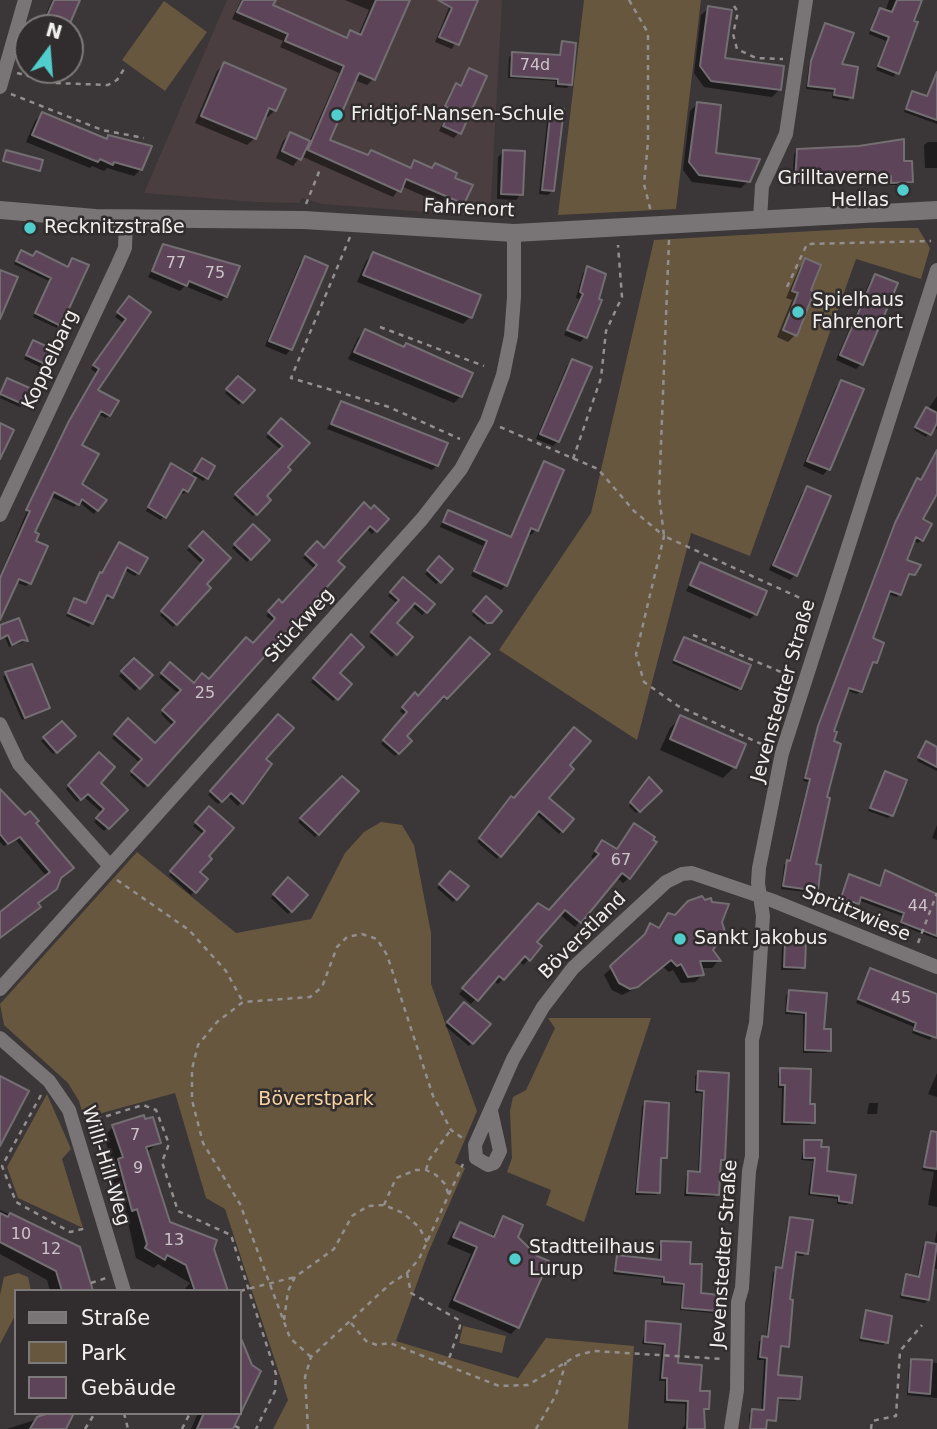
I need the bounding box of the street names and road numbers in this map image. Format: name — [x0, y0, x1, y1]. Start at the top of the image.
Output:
street label: Fahrenort — [423, 195, 515, 223]
street label: Koppelbarg — [18, 306, 84, 414]
street label: Stückweg — [261, 584, 339, 668]
street label: Jevenstedter Straße — [747, 597, 821, 785]
street label: Sprützwiese — [798, 881, 914, 947]
street label: Böverstland — [535, 888, 631, 984]
street label: Willi-Hill-Weg — [76, 1103, 134, 1229]
street label: Jevenstedter Straße — [707, 1159, 743, 1349]

